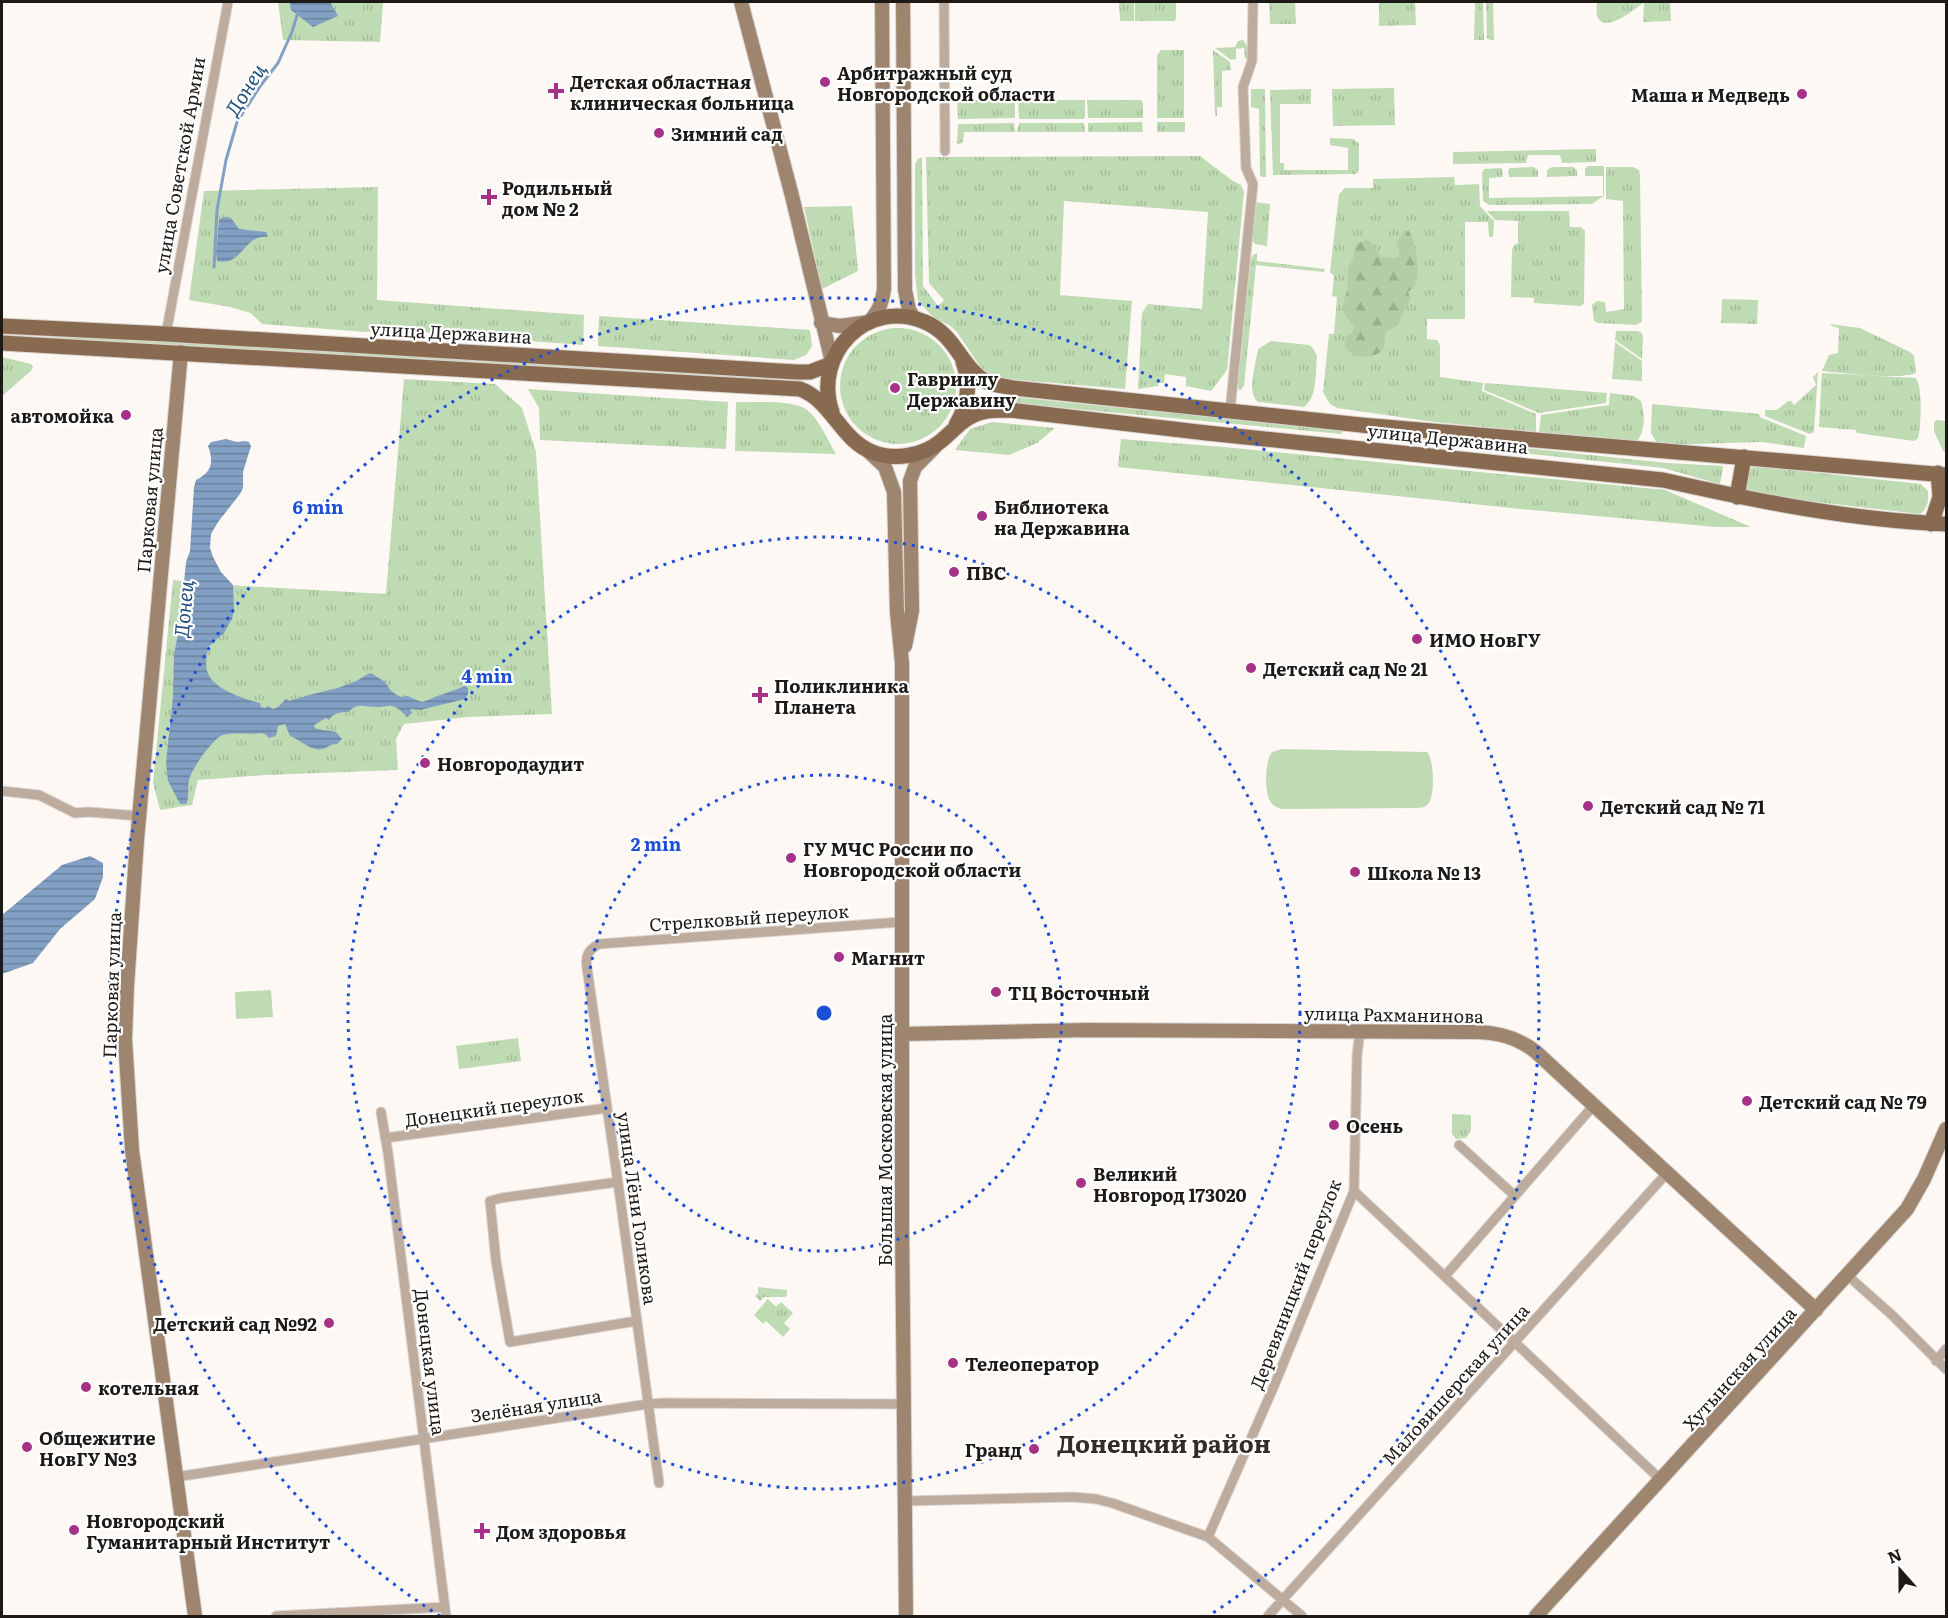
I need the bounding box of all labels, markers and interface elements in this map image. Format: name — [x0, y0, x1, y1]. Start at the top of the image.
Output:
street label: улица Советской Армии — [147, 54, 211, 276]
water label: Донец — [216, 56, 272, 121]
place label: Арбитражный суд Новгородской области — [837, 59, 1056, 107]
place label: Детская областная клиническая больница — [570, 68, 795, 116]
marker: Арбитражный суд Новгородской области — [818, 75, 832, 89]
place label: Маша и Медведь — [1631, 81, 1790, 108]
marker: Детская областная клиническая больница — [547, 82, 565, 100]
marker: Маша и Медведь — [1795, 87, 1809, 101]
place label: Зимний сад — [671, 120, 783, 147]
marker: Зимний сад — [652, 126, 666, 140]
place label: Родильный дом № 2 — [502, 174, 613, 222]
marker: Родильный дом № 2 — [480, 188, 498, 206]
street label: улица Державина — [370, 314, 533, 350]
place label: Гавриилу Державину — [907, 365, 1016, 413]
marker: Гавриилу Державину — [888, 381, 902, 395]
place label: автомойка — [11, 402, 115, 429]
marker: автомойка — [119, 408, 133, 422]
street label: улица Державина — [1366, 416, 1530, 460]
street label: Парковая улица — [129, 426, 169, 574]
text: 6 min — [292, 493, 344, 520]
place label: Библиотека на Державина — [994, 493, 1130, 541]
marker: Библиотека на Державина — [975, 509, 989, 523]
place label: ПВС — [966, 559, 1006, 586]
marker: ПВС — [947, 565, 961, 579]
water label: Донец — [165, 578, 200, 639]
place label: ИМО НовГУ — [1429, 626, 1541, 653]
marker: ИМО НовГУ — [1410, 632, 1424, 646]
place label: Детский сад № 21 — [1263, 655, 1428, 682]
marker: Детский сад № 21 — [1244, 661, 1258, 675]
text: 4 min — [461, 662, 513, 689]
place label: Поликлиника Планета — [774, 672, 909, 720]
marker: Поликлиника Планета — [751, 686, 769, 704]
place label: Новгородаудит — [437, 750, 584, 777]
marker: Новгородаудит — [418, 756, 432, 770]
place label: Детский сад № 71 — [1600, 793, 1766, 820]
marker: Детский сад № 71 — [1581, 799, 1595, 813]
text: 2 min — [631, 830, 682, 857]
place label: ГУ МЧС России по Новгородской области — [803, 835, 1022, 883]
marker: ГУ МЧС России по Новгородской области — [784, 851, 798, 865]
place label: Школа № 13 — [1367, 859, 1481, 886]
marker: Школа № 13 — [1348, 865, 1362, 879]
street label: Стрелковый переулок — [648, 897, 850, 937]
street label: Парковая улица — [95, 911, 127, 1059]
place label: Магнит — [851, 944, 925, 971]
marker: Магнит — [832, 950, 846, 964]
place label: ТЦ Восточный — [1008, 979, 1150, 1006]
marker: ТЦ Восточный — [989, 985, 1003, 999]
street label: улица Рахманинова — [1304, 999, 1484, 1029]
centre of rings — [814, 1003, 834, 1023]
street label: Большая Московская улица — [871, 1013, 898, 1266]
street label: Донецкий переулок — [403, 1081, 585, 1133]
place label: Детский сад № 79 — [1759, 1088, 1927, 1115]
marker: Детский сад № 79 — [1740, 1094, 1754, 1108]
street label: улица Лёни Голикова — [611, 1110, 665, 1306]
place label: Осень — [1346, 1112, 1404, 1139]
marker: Осень — [1327, 1118, 1341, 1132]
place label: Великий Новгород 173020 — [1093, 1160, 1247, 1208]
street label: Деревяницкий переулок — [1242, 1175, 1348, 1393]
marker: Великий Новгород 173020 — [1074, 1176, 1088, 1190]
street label: Донецкая улица — [409, 1287, 453, 1437]
street label: Маловишерская улица — [1375, 1297, 1535, 1471]
street label: Хутынская улица — [1676, 1300, 1802, 1436]
place label: Детский сад №92 — [153, 1310, 317, 1337]
marker: Детский сад №92 — [322, 1316, 336, 1330]
place label: Телеоператор — [965, 1350, 1099, 1377]
marker: Телеоператор — [946, 1356, 960, 1370]
place label: котельная — [98, 1374, 199, 1401]
marker: котельная — [79, 1380, 93, 1394]
street label: Зелёная улица — [469, 1381, 604, 1429]
place label: Общежитие НовГУ №3 — [39, 1424, 156, 1472]
district label: Донецкий район — [1057, 1425, 1271, 1460]
place label: Гранд — [965, 1436, 1022, 1463]
marker: Общежитие НовГУ №3 — [20, 1440, 34, 1454]
marker: Гранд — [1027, 1442, 1041, 1456]
place label: Новгородский Гуманитарный Институт — [86, 1507, 330, 1555]
place label: Дом здоровья — [496, 1518, 626, 1545]
marker: Дом здоровья — [473, 1522, 491, 1540]
marker: Новгородский Гуманитарный Институт — [67, 1523, 81, 1537]
north arrow — [1870, 1540, 1930, 1600]
text: N — [1884, 1541, 1905, 1569]

